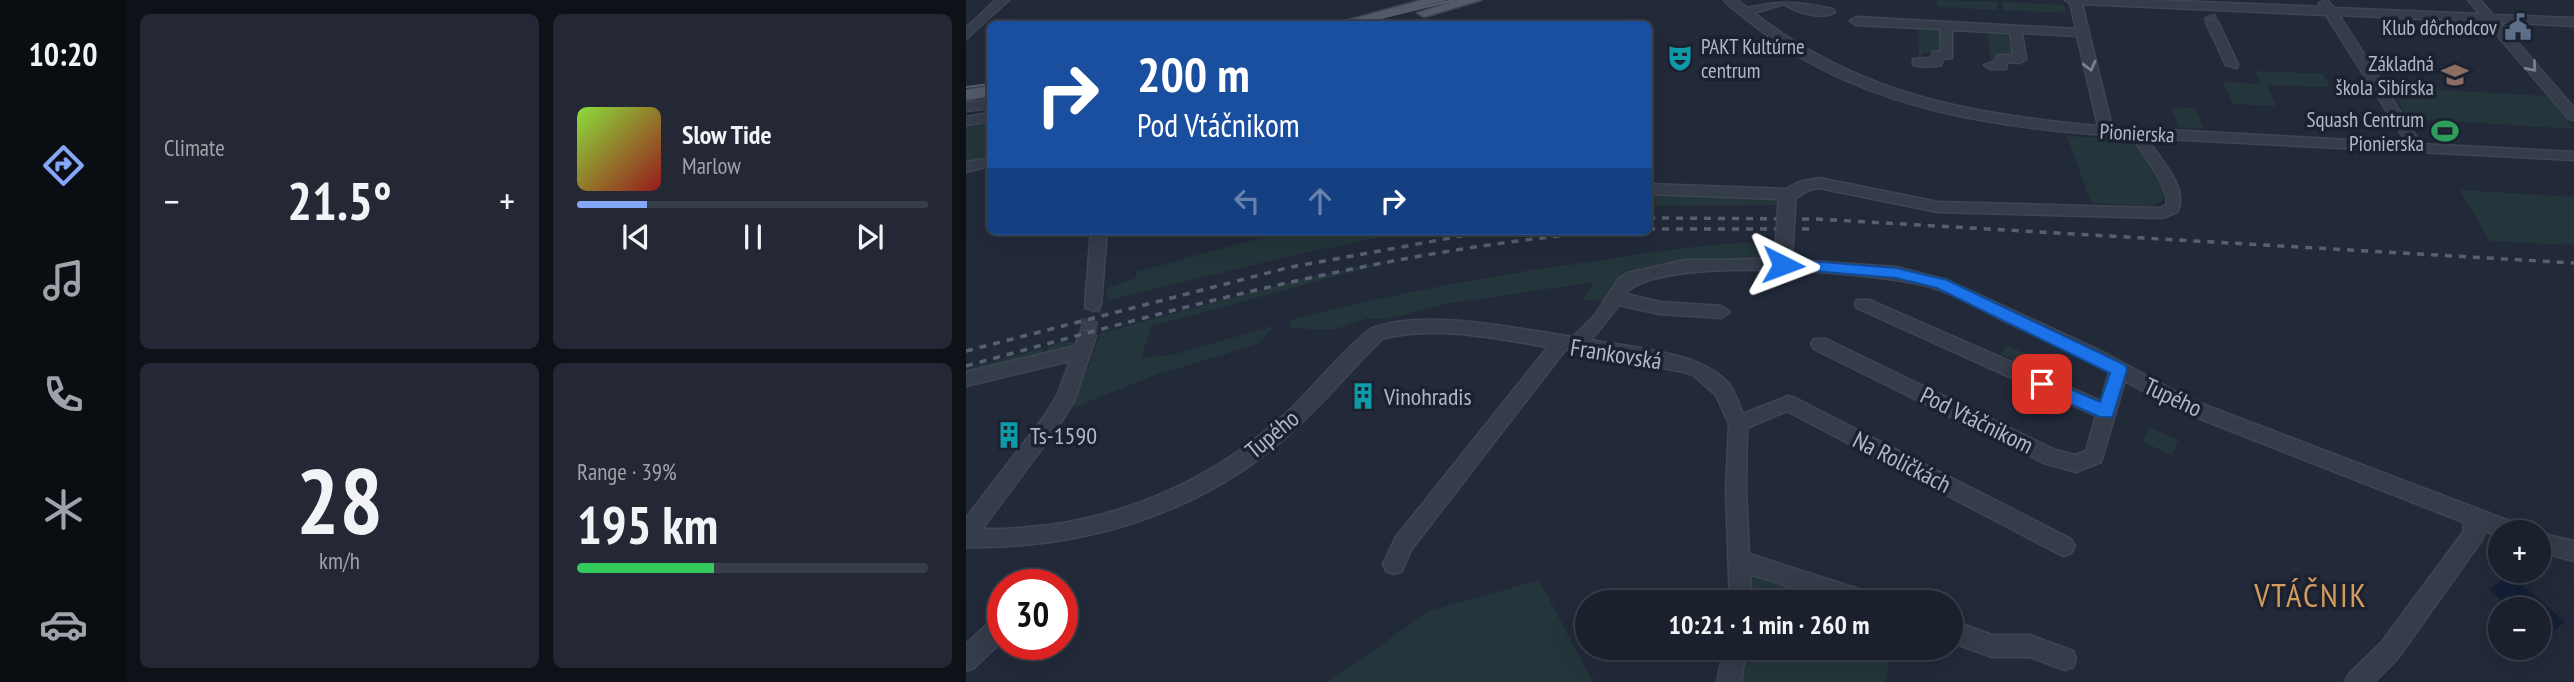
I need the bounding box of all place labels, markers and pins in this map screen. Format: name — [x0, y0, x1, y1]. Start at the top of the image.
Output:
public building icon: Klub dôchodcov — [2503, 12, 2533, 42]
place label: Klub dôchodcov — [2382, 14, 2498, 41]
place label: PAKT Kultúrne centrum — [1701, 33, 1805, 84]
theatre icon: PAKT Kultúrne centrum — [1665, 43, 1695, 73]
place label: Základná škola Sibírska — [2336, 50, 2434, 101]
school or university icon: Základná škola Sibírska — [2440, 60, 2470, 90]
place label: Squash Centrum Pionierska — [2306, 106, 2424, 157]
sports icon: Squash Centrum Pionierska — [2430, 116, 2460, 146]
pin — [2012, 354, 2072, 414]
building icon: Vinohradis — [1348, 381, 1378, 411]
place label: Vinohradis — [1383, 381, 1472, 412]
building icon: Ts-1590 — [994, 420, 1024, 450]
place label: Ts-1590 — [1030, 420, 1097, 451]

